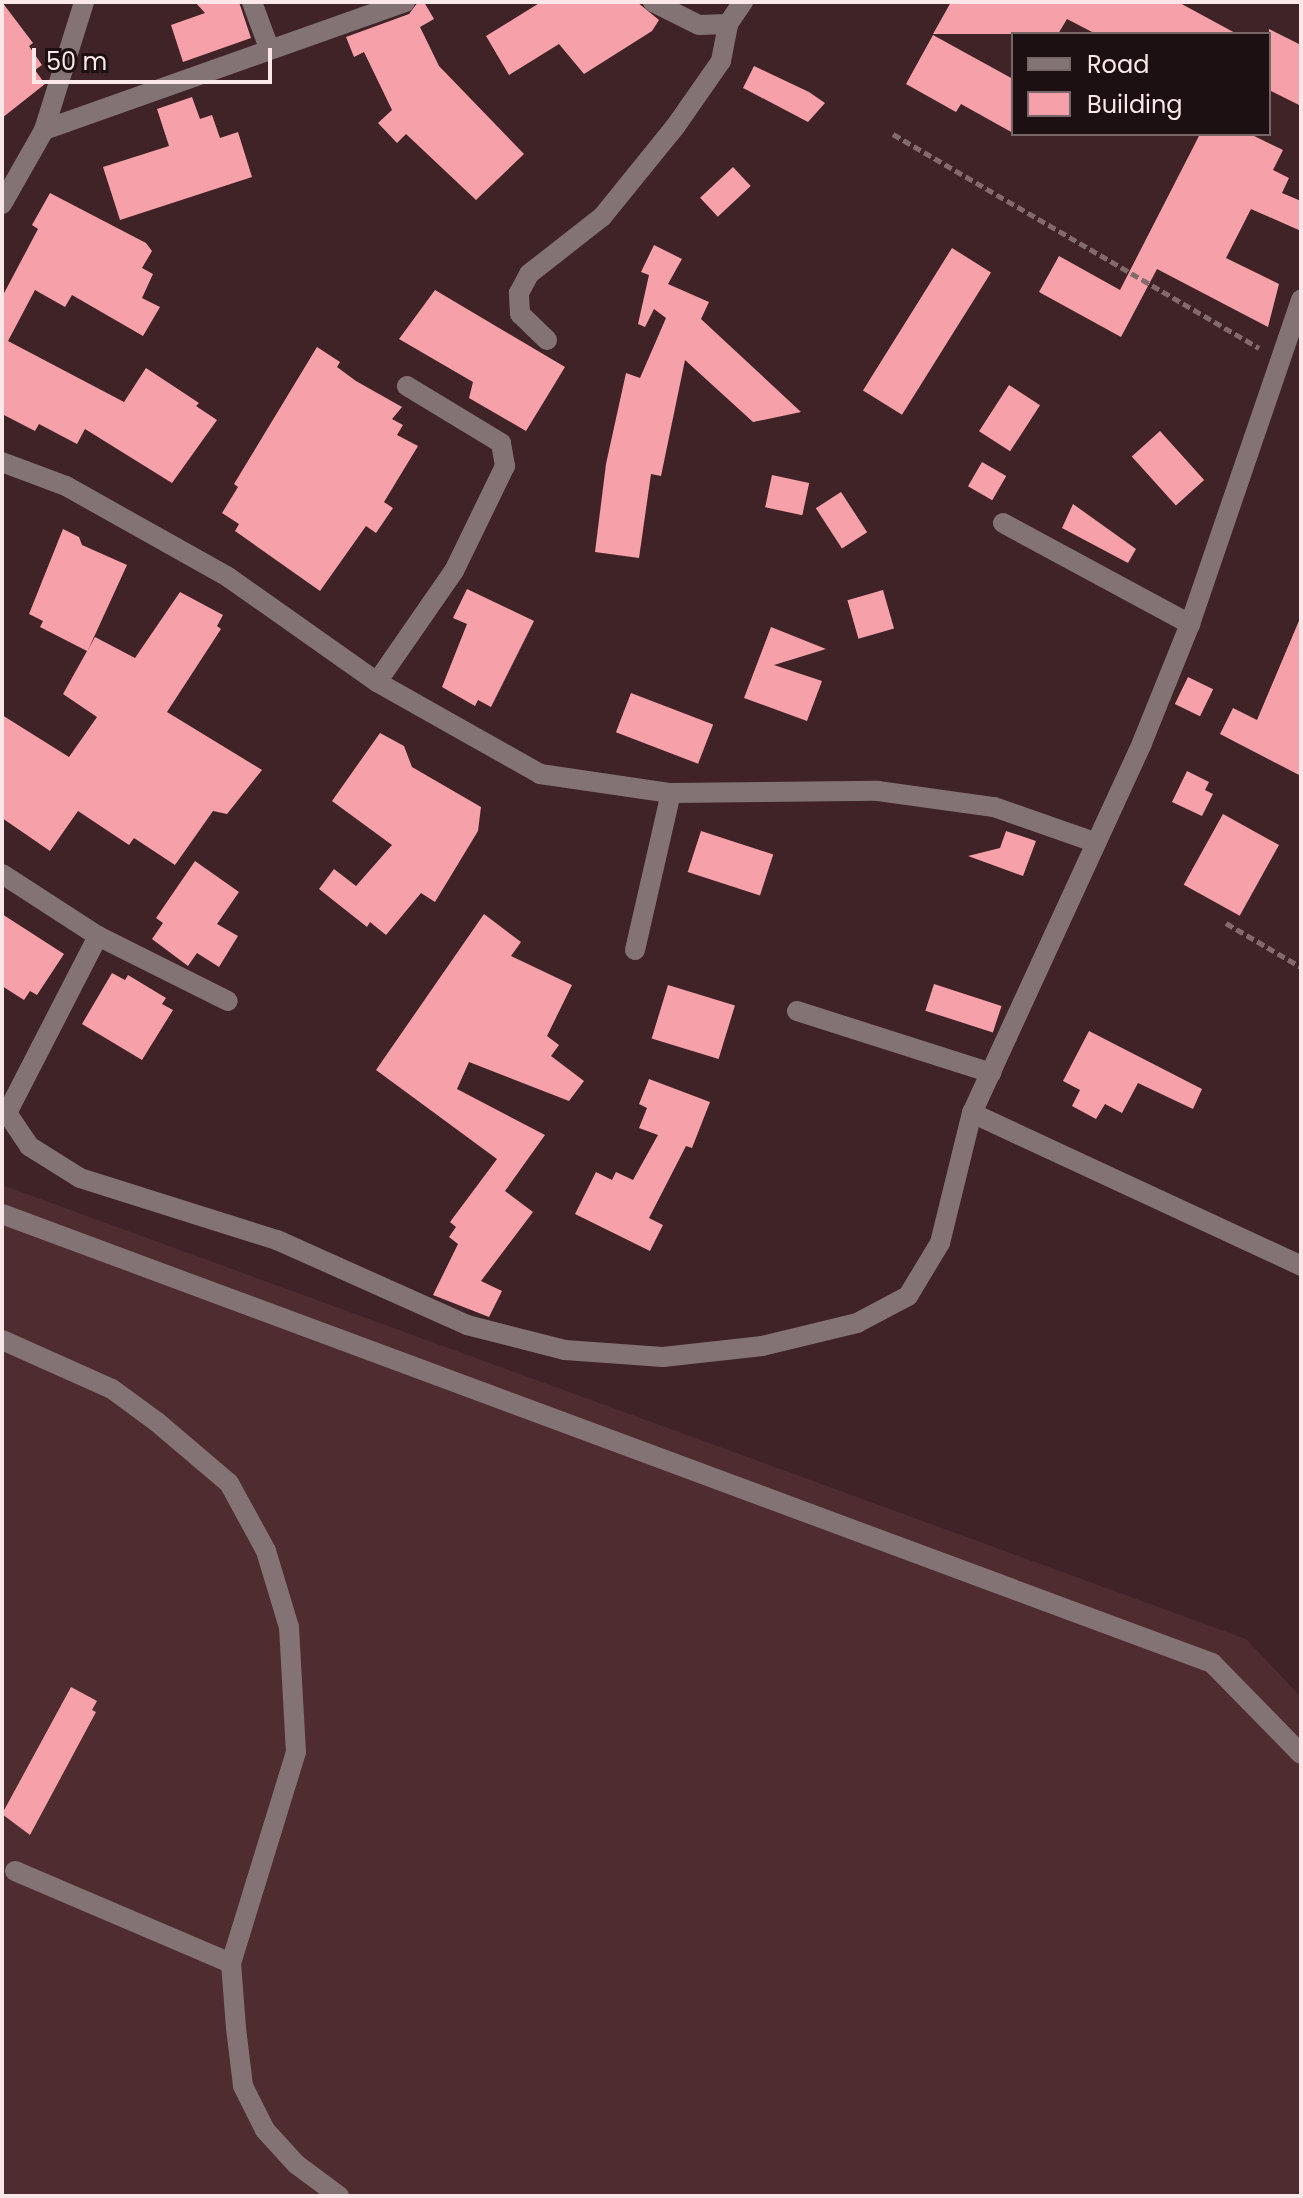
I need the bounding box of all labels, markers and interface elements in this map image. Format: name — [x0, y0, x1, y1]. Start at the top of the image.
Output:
scale bar — [36, 32, 276, 82]
legend — [1011, 32, 1271, 136]
text: 50 m — [46, 45, 107, 78]
text: Road — [1087, 48, 1149, 81]
text: Building — [1087, 88, 1183, 121]

